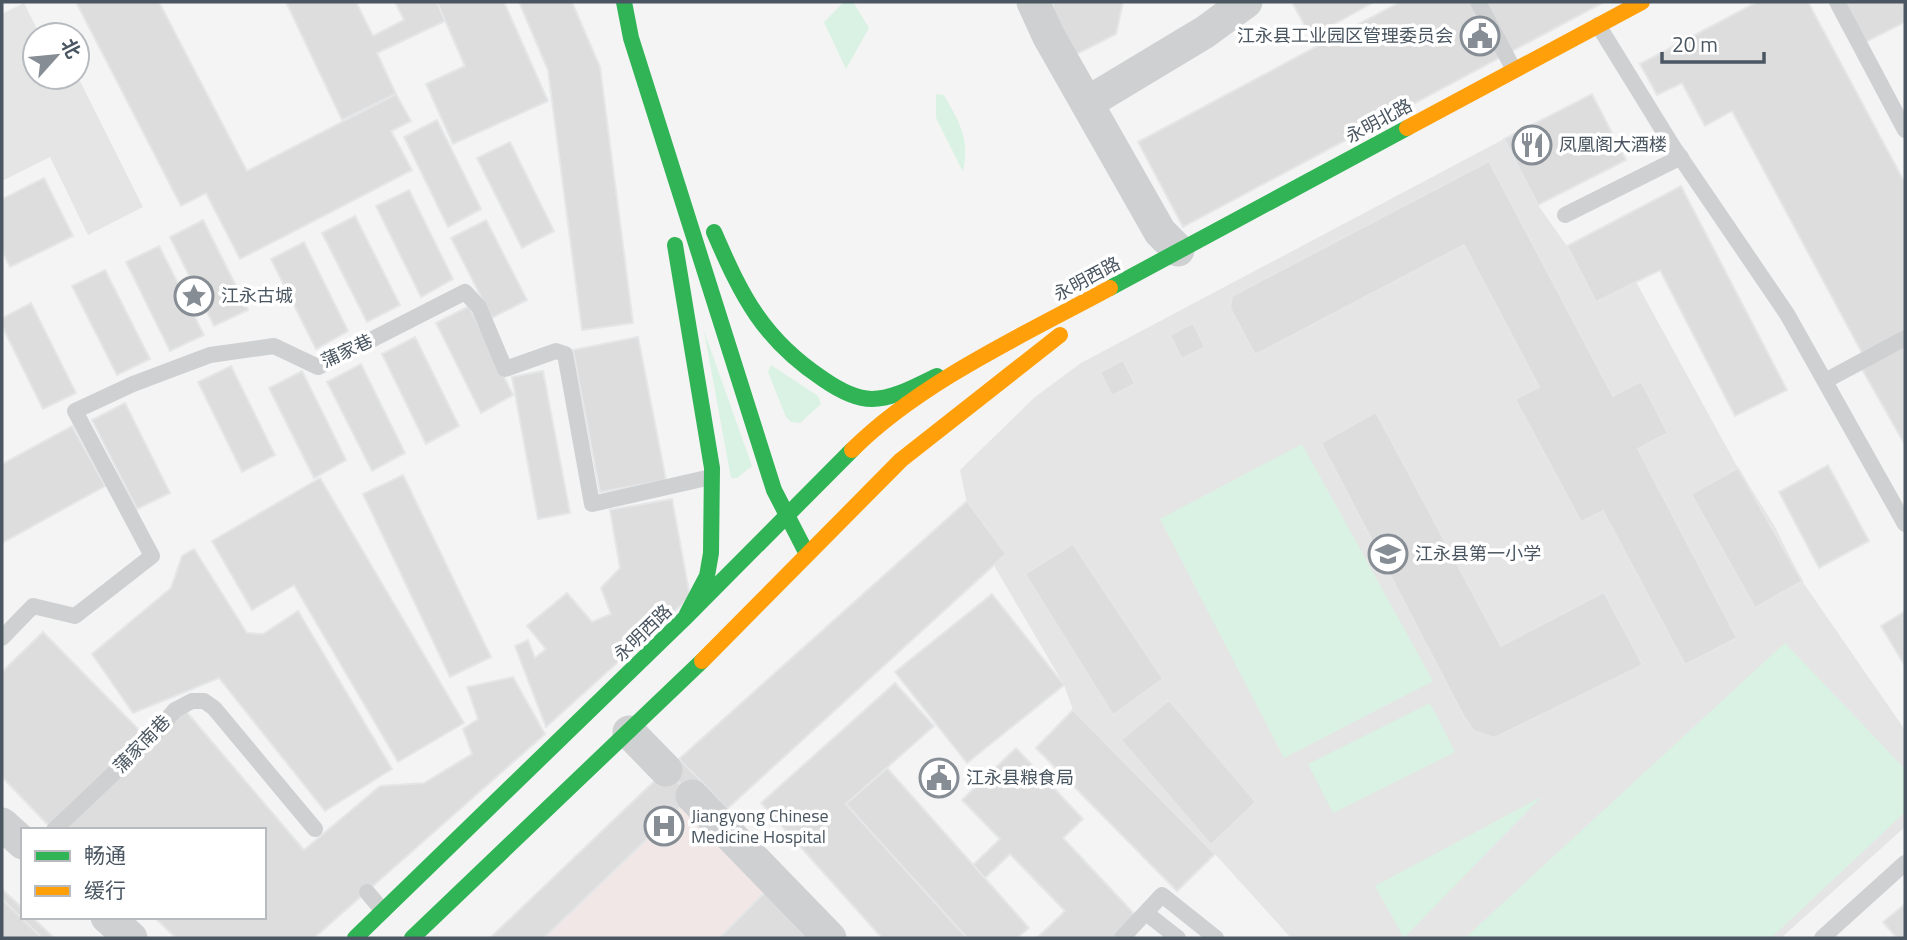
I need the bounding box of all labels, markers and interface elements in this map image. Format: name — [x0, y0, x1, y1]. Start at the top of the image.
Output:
public building icon: 江永县工业园区管理委员会 — [1459, 15, 1501, 57]
north arrow — [21, 21, 91, 91]
scale bar — [1662, 21, 1764, 65]
place label: 江永县工业园区管理委员会 — [1237, 22, 1453, 49]
text: 20 m — [1672, 28, 1718, 60]
text: 北 — [54, 33, 89, 63]
street label: 永明北路 — [1341, 92, 1417, 149]
restaurant icon: 凤凰阁大酒楼 — [1511, 124, 1553, 166]
place label: 凤凰阁大酒楼 — [1559, 131, 1667, 158]
street label: 永明西路 — [1049, 250, 1125, 307]
place icon: 江永古城 — [173, 275, 215, 317]
place label: 江永古城 — [221, 282, 293, 309]
street label: 蒲家巷 — [317, 327, 377, 374]
school or university icon: 江永县第一小学 — [1367, 533, 1409, 575]
place label: 江永县第一小学 — [1415, 540, 1541, 567]
street label: 永明西路 — [607, 598, 678, 667]
street label: 蒲家南巷 — [107, 708, 176, 779]
public building icon: 江永县粮食局 — [918, 757, 960, 799]
place label: 江永县粮食局 — [966, 764, 1074, 791]
place label: Jiangyong Chinese Medicine Hospital — [691, 802, 829, 850]
hospital icon: Jiangyong Chinese Medicine Hospital — [643, 805, 685, 847]
legend — [21, 828, 266, 919]
text: 畅通 — [84, 839, 126, 871]
text: 缓行 — [84, 874, 126, 906]

